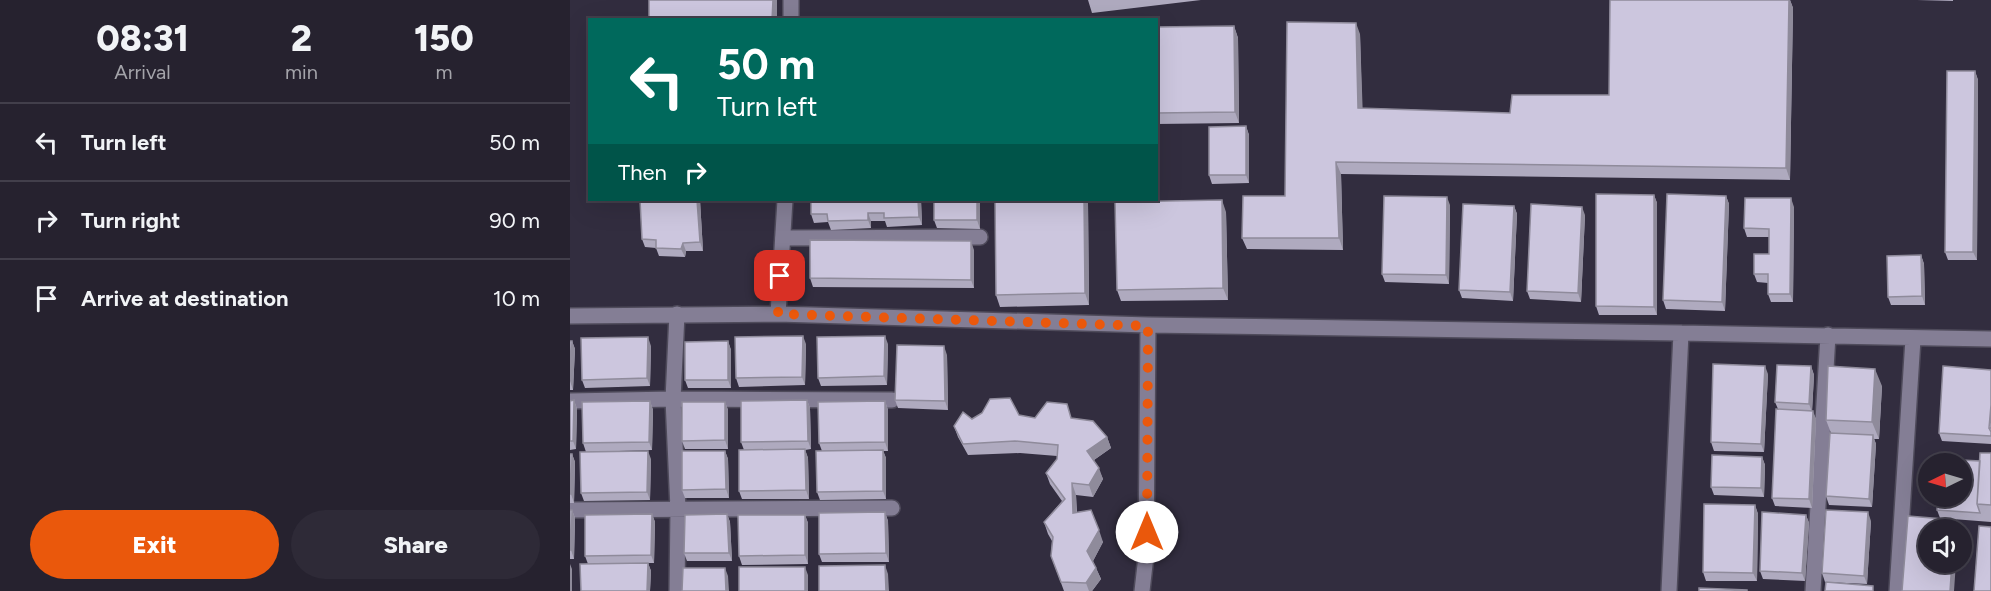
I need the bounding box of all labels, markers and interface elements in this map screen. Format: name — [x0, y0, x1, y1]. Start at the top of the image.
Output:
text: 08:31 — [96, 17, 189, 60]
text: 2 — [291, 17, 312, 60]
text: 150 — [414, 17, 474, 60]
text: 50 m — [717, 39, 815, 90]
icon: left — [618, 42, 696, 120]
text: Arrival — [114, 60, 171, 84]
text: min — [285, 60, 318, 84]
text: m — [435, 60, 452, 84]
text: Turn left — [717, 90, 817, 123]
icon: left — [30, 126, 63, 159]
text: Turn left — [81, 129, 167, 156]
text: 50 m — [489, 129, 540, 156]
icon: right — [679, 156, 712, 189]
text: Then — [618, 159, 667, 186]
icon: right — [30, 204, 63, 237]
text: Turn right — [81, 207, 180, 234]
text: 90 m — [489, 207, 540, 234]
pin — [754, 250, 805, 301]
icon: arrive — [763, 259, 796, 292]
icon: arrive — [30, 282, 63, 315]
text: Arrive at destination — [81, 285, 289, 312]
text: 10 m — [493, 285, 540, 312]
north arrow — [1918, 453, 1972, 507]
map controls — [1918, 453, 1972, 573]
position arrow — [1115, 500, 1179, 564]
button: Exit — [30, 510, 279, 579]
button: Share — [291, 510, 540, 579]
button: sound — [1918, 519, 1972, 573]

